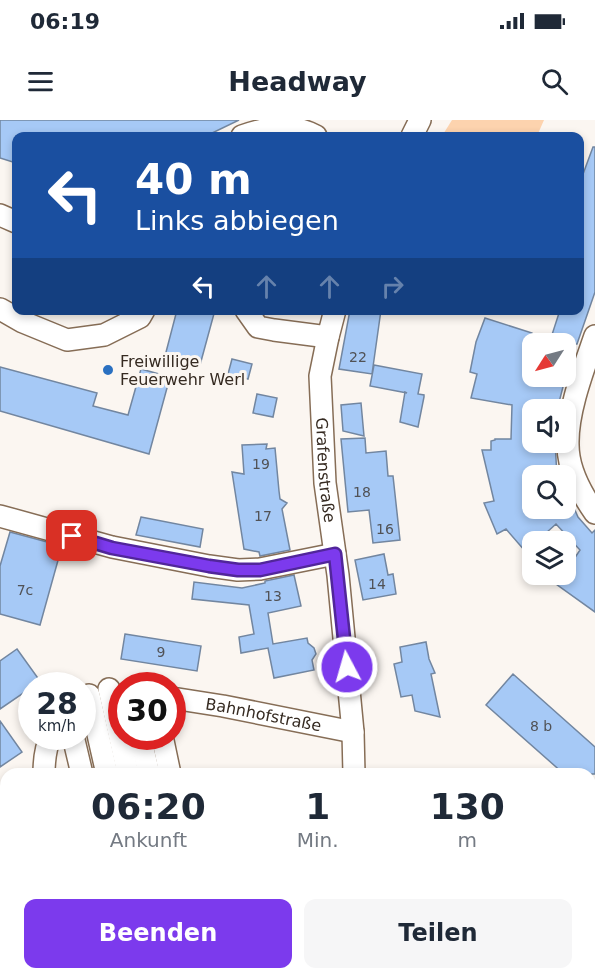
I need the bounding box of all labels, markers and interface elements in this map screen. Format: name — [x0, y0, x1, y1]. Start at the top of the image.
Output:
text: 06:19 — [30, 9, 100, 34]
icon: menu — [24, 65, 57, 98]
icon: search — [538, 65, 571, 98]
text: Headway — [228, 66, 367, 97]
text: 40 m — [135, 155, 252, 204]
icon: left — [36, 156, 114, 234]
text: Links abbiegen — [135, 205, 339, 236]
icon: left — [187, 270, 220, 303]
icon: ahead — [250, 270, 283, 303]
icon: ahead — [313, 270, 346, 303]
icon: right — [376, 270, 409, 303]
north arrow — [522, 333, 576, 387]
map controls — [522, 333, 576, 585]
house number: 22 — [349, 349, 367, 365]
place label: Freiwillige Feuerwehr Werl — [120, 352, 245, 389]
marker: Freiwillige Feuerwehr Werl — [101, 363, 115, 377]
button: sound — [522, 399, 576, 453]
street label: Grafenstraße — [312, 417, 339, 524]
house number: 19 — [252, 456, 270, 472]
button: search — [522, 465, 576, 519]
house number: 18 — [353, 484, 371, 500]
house number: 17 — [254, 508, 272, 524]
pin — [46, 510, 97, 561]
icon: arrive — [55, 519, 88, 552]
house number: 16 — [376, 521, 394, 537]
button: layers — [522, 531, 576, 585]
house number: 14 — [368, 576, 386, 592]
house number: 7c — [17, 582, 33, 598]
house number: 13 — [264, 588, 282, 604]
position arrow — [315, 635, 379, 699]
house number: 9 — [157, 644, 165, 660]
speed limit sign: 30 — [108, 672, 186, 750]
text: 28 — [36, 686, 78, 721]
street label: Bahnhofstraße — [204, 694, 323, 735]
text: km/h — [38, 717, 76, 735]
house number: 8 b — [530, 718, 552, 734]
text: 06:20 — [91, 786, 206, 827]
text: 1 — [305, 786, 330, 827]
text: 130 — [430, 786, 505, 827]
text: Ankunft — [110, 828, 187, 852]
text: Min. — [297, 828, 339, 852]
text: m — [458, 828, 477, 852]
button: Beenden — [24, 899, 292, 968]
button: Teilen — [304, 899, 572, 968]

